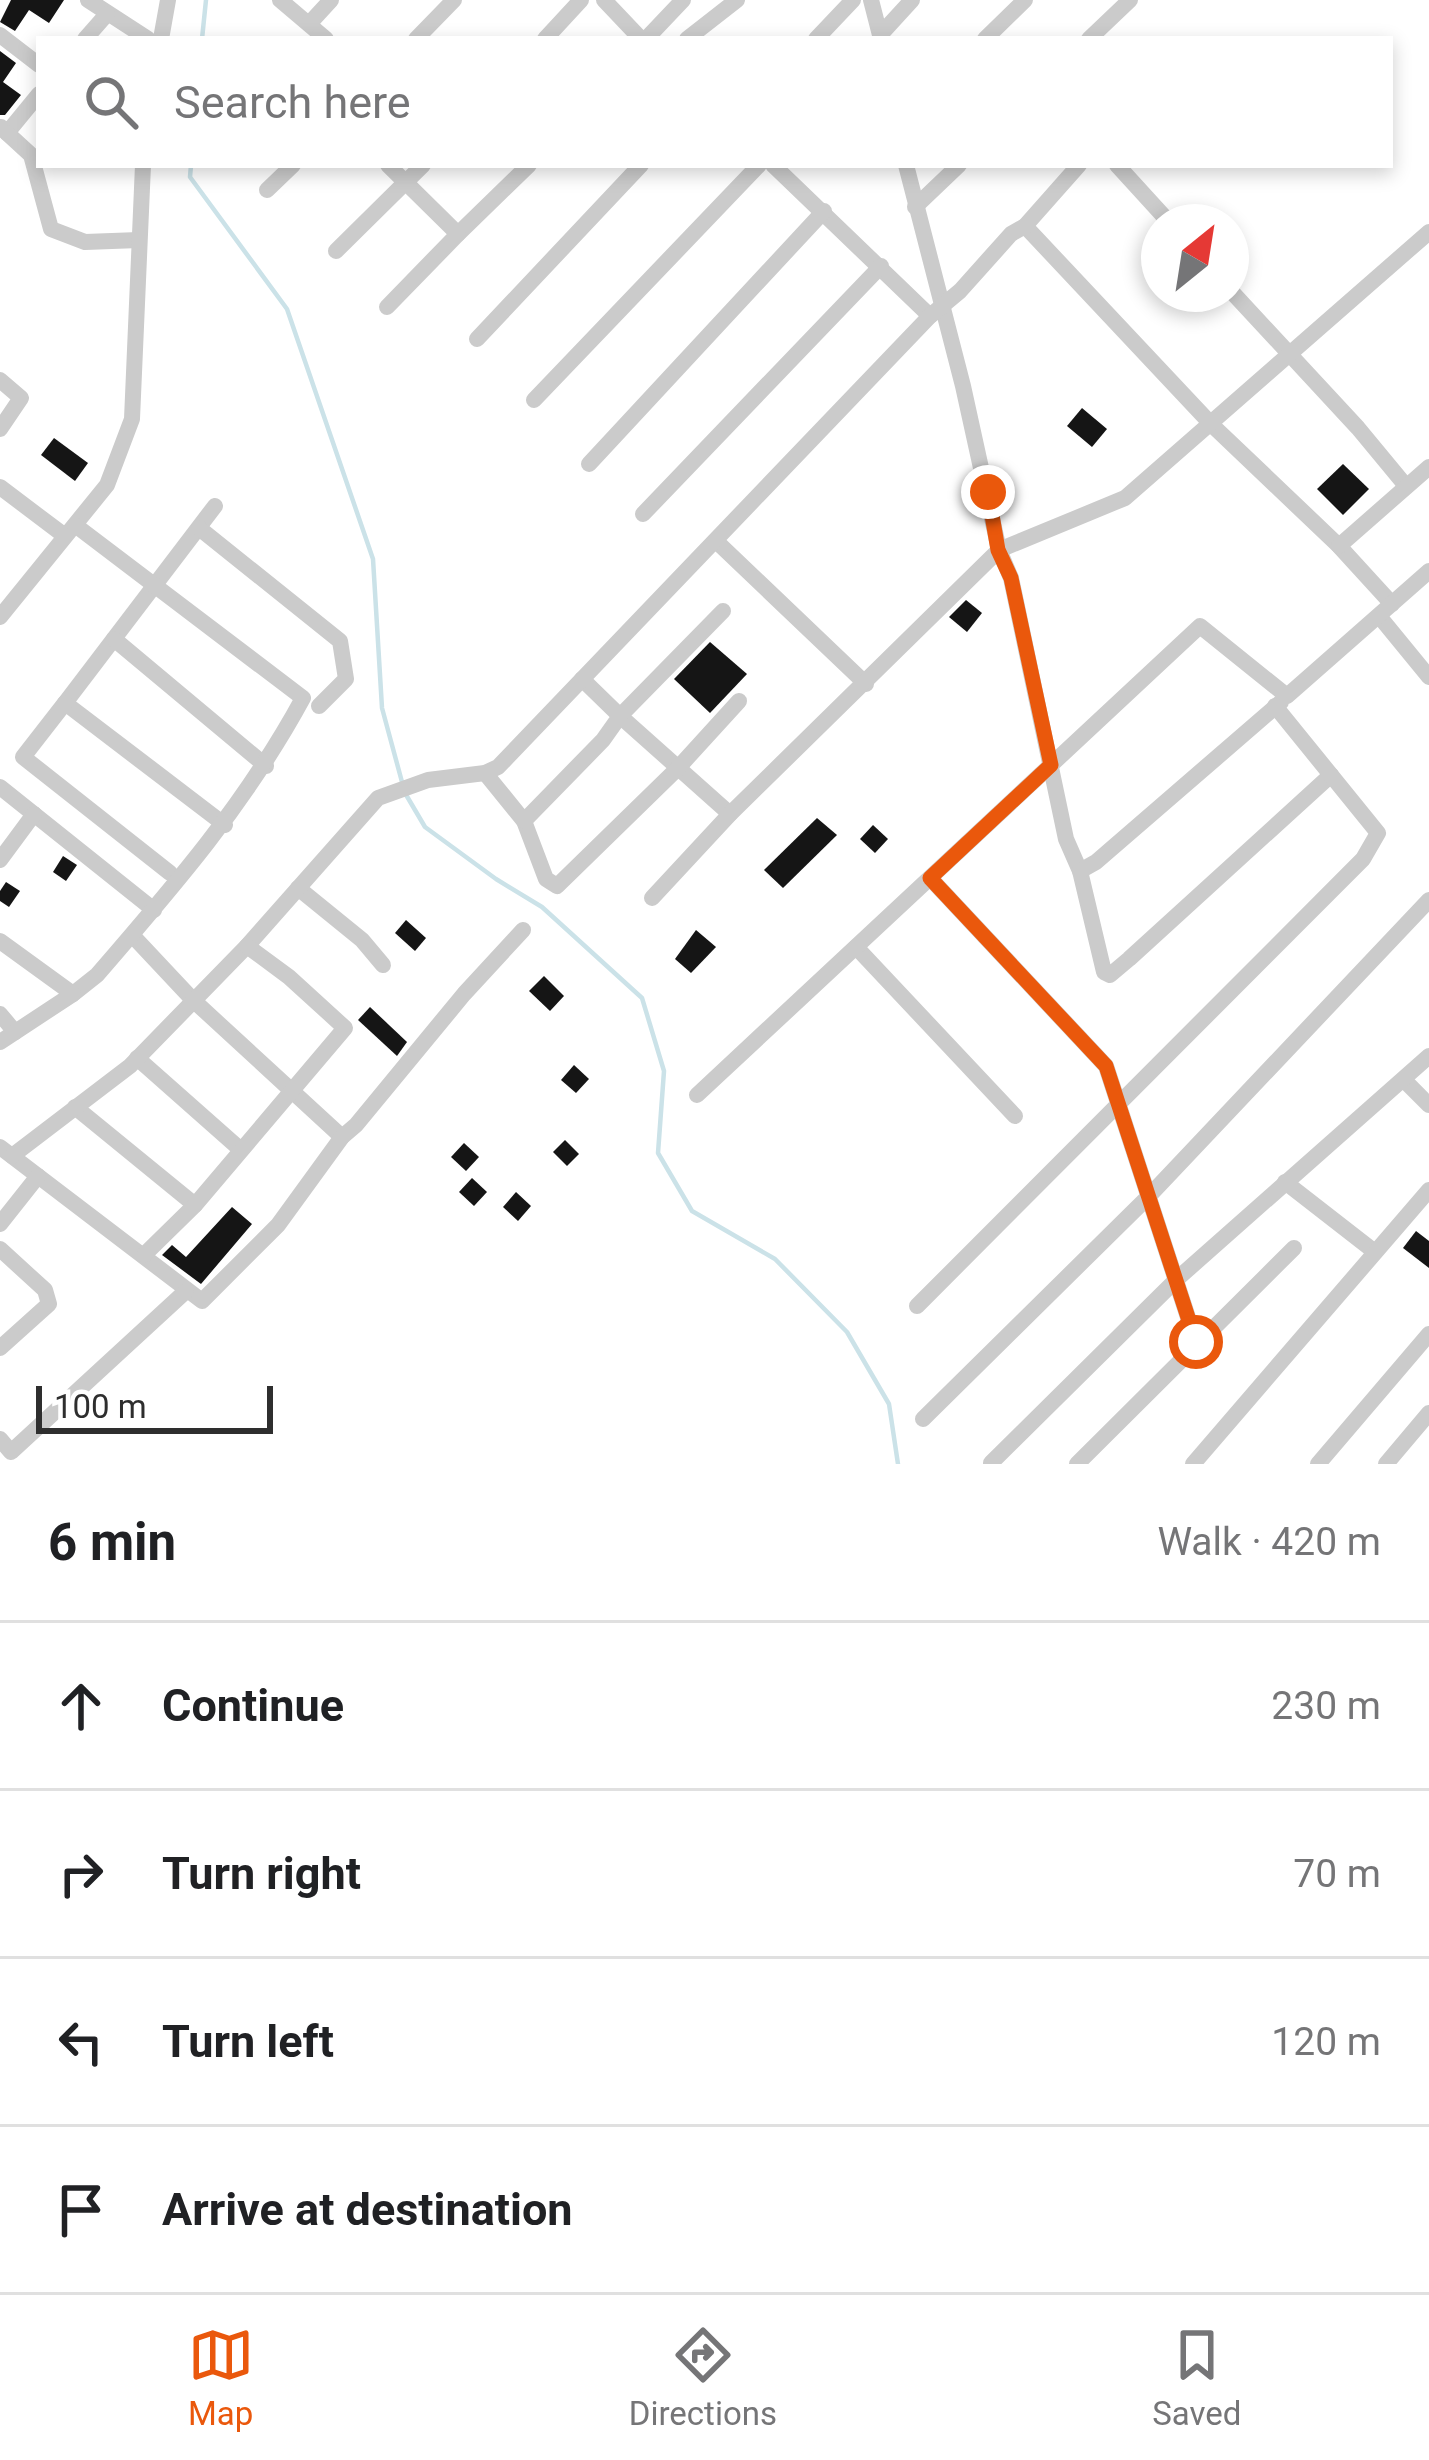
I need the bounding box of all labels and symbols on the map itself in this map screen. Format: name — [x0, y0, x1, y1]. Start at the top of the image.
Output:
north arrow — [1141, 204, 1249, 312]
route end — [961, 465, 1015, 519]
route start — [1169, 1315, 1223, 1369]
scale bar — [36, 1380, 273, 1433]

